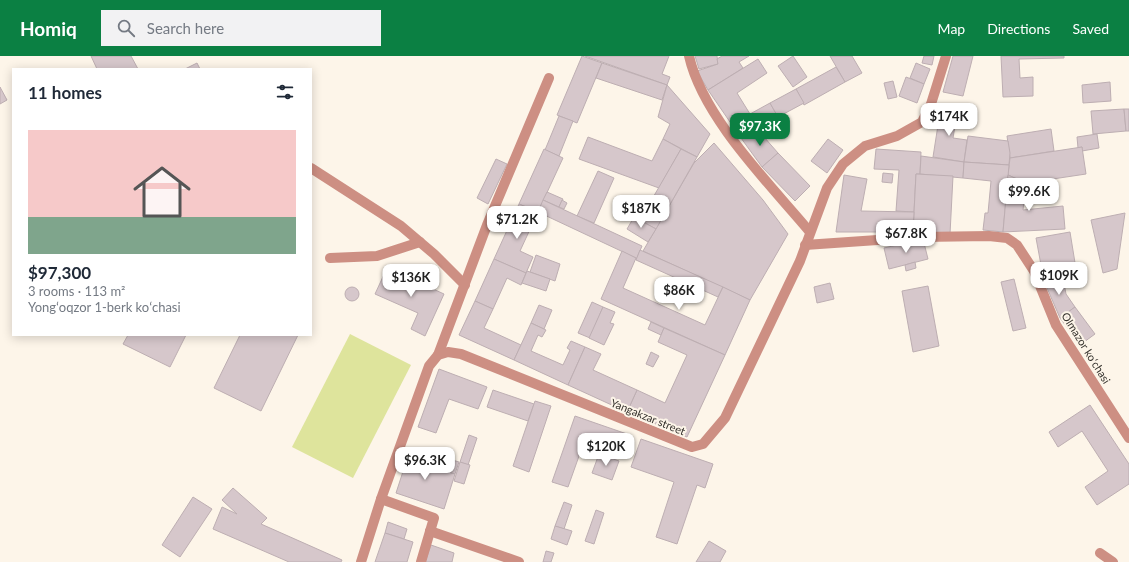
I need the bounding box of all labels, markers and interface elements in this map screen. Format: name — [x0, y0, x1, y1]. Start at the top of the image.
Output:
search box — [101, 10, 381, 46]
text: Homiq — [20, 17, 77, 40]
icon: search — [115, 17, 137, 39]
text: Search here — [147, 19, 224, 37]
text: Map — [938, 20, 965, 37]
text: Directions — [987, 20, 1050, 37]
text: Saved — [1072, 20, 1109, 37]
icon: filters — [274, 81, 296, 103]
text: 11 homes — [28, 82, 102, 103]
pin: $174K — [921, 103, 977, 137]
text: $174K — [929, 108, 969, 124]
pin: $97.3K — [727, 113, 793, 147]
text: $97.3K — [739, 118, 781, 134]
icon: home — [126, 156, 198, 228]
pin: $99.6K — [996, 178, 1062, 212]
text: $99.6K — [1008, 183, 1050, 199]
pin: $187K — [613, 195, 669, 229]
text: $187K — [621, 200, 661, 216]
pin: $71.2K — [484, 206, 550, 240]
text: $71.2K — [496, 211, 538, 227]
pin: $67.8K — [873, 220, 939, 254]
text: $67.8K — [885, 225, 927, 241]
text: $97,300 — [28, 262, 91, 283]
pin: $109K — [1031, 262, 1087, 296]
pin: $136K — [383, 264, 439, 298]
text: $109K — [1039, 267, 1079, 283]
text: $136K — [391, 269, 431, 285]
pin: $86K — [655, 277, 703, 311]
text: $86K — [663, 282, 695, 298]
text: 3 rooms · 113 m² — [28, 283, 125, 299]
text: Yongʻoqzor 1-berk koʻchasi — [28, 299, 181, 315]
street label: Olmazor koʻchasi — [1059, 310, 1114, 386]
street label: Yangakzar street — [609, 396, 687, 437]
pin: $120K — [578, 433, 634, 467]
text: $120K — [586, 438, 626, 454]
pin: $96.3K — [392, 447, 458, 481]
text: $96.3K — [404, 452, 446, 468]

